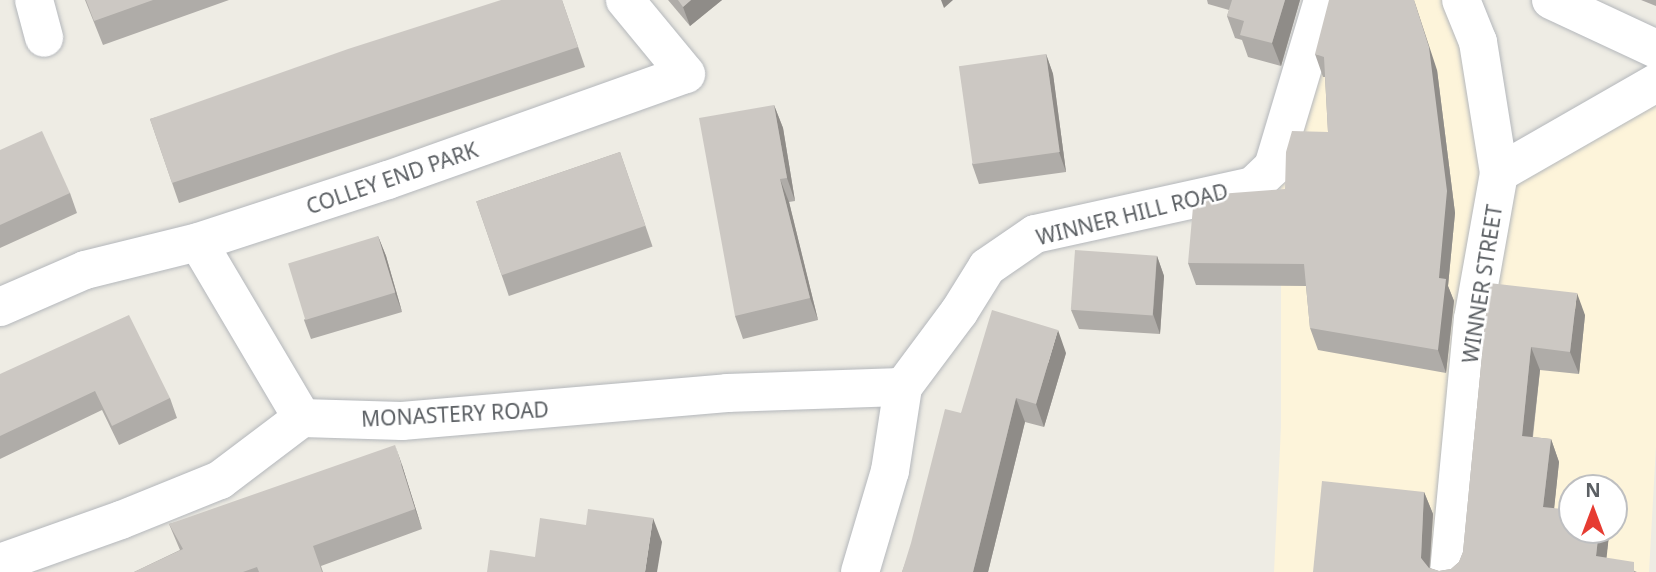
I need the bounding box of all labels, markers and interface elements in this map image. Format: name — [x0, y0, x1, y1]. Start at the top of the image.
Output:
street label: COLLEY END PARK — [303, 137, 481, 219]
street label: WINNER HILL ROAD — [1034, 178, 1230, 250]
street label: WINNER STREET — [1457, 203, 1507, 365]
street label: MONASTERY ROAD — [361, 397, 549, 431]
north arrow — [1558, 474, 1628, 544]
text: N — [1585, 477, 1601, 503]

